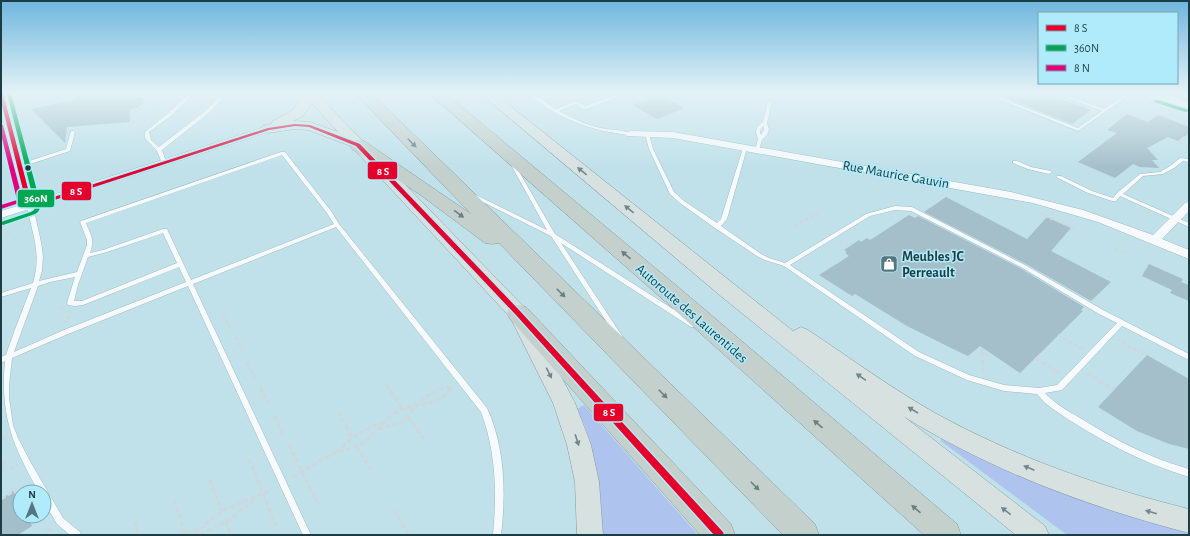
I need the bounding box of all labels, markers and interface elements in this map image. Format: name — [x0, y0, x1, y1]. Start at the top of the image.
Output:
legend — [1038, 12, 1178, 84]
text: 8 S — [1074, 22, 1088, 34]
text: 360N — [1074, 42, 1099, 54]
text: 8 N — [1074, 62, 1090, 74]
one-way arrow — [407, 139, 417, 148]
street label: Rue Maurice Gauvin — [841, 159, 950, 191]
line badge: 8 S — [367, 161, 398, 180]
unlabelled marker — [23, 163, 33, 173]
text: 8 S — [377, 166, 390, 177]
one-way arrow — [577, 167, 588, 176]
line badge: 8 S — [61, 181, 92, 201]
text: 8 S — [70, 186, 83, 197]
line badge: 360N — [17, 189, 55, 208]
text: 360N — [24, 193, 48, 204]
one-way arrow — [623, 205, 634, 214]
one-way arrow — [454, 210, 465, 218]
place label: Meubles JC Perreault — [902, 250, 965, 280]
one-way arrow — [620, 251, 631, 260]
shop icon: Meubles JC Perreault — [879, 254, 899, 274]
street label: Autoroute des Laurentides — [633, 262, 750, 366]
one-way arrow — [556, 288, 566, 297]
one-way arrow — [545, 367, 552, 379]
one-way arrow — [856, 373, 867, 381]
one-way arrow — [658, 389, 668, 399]
line badge: 8 S — [593, 403, 624, 422]
text: 8 S — [603, 407, 616, 418]
one-way arrow — [907, 407, 919, 414]
one-way arrow — [813, 419, 824, 428]
one-way arrow — [574, 434, 580, 446]
one-way arrow — [1022, 465, 1034, 471]
one-way arrow — [750, 481, 760, 491]
north arrow — [12, 484, 52, 524]
text: N — [28, 489, 36, 500]
one-way arrow — [911, 505, 921, 514]
one-way arrow — [1000, 506, 1011, 515]
one-way arrow — [1145, 508, 1157, 514]

